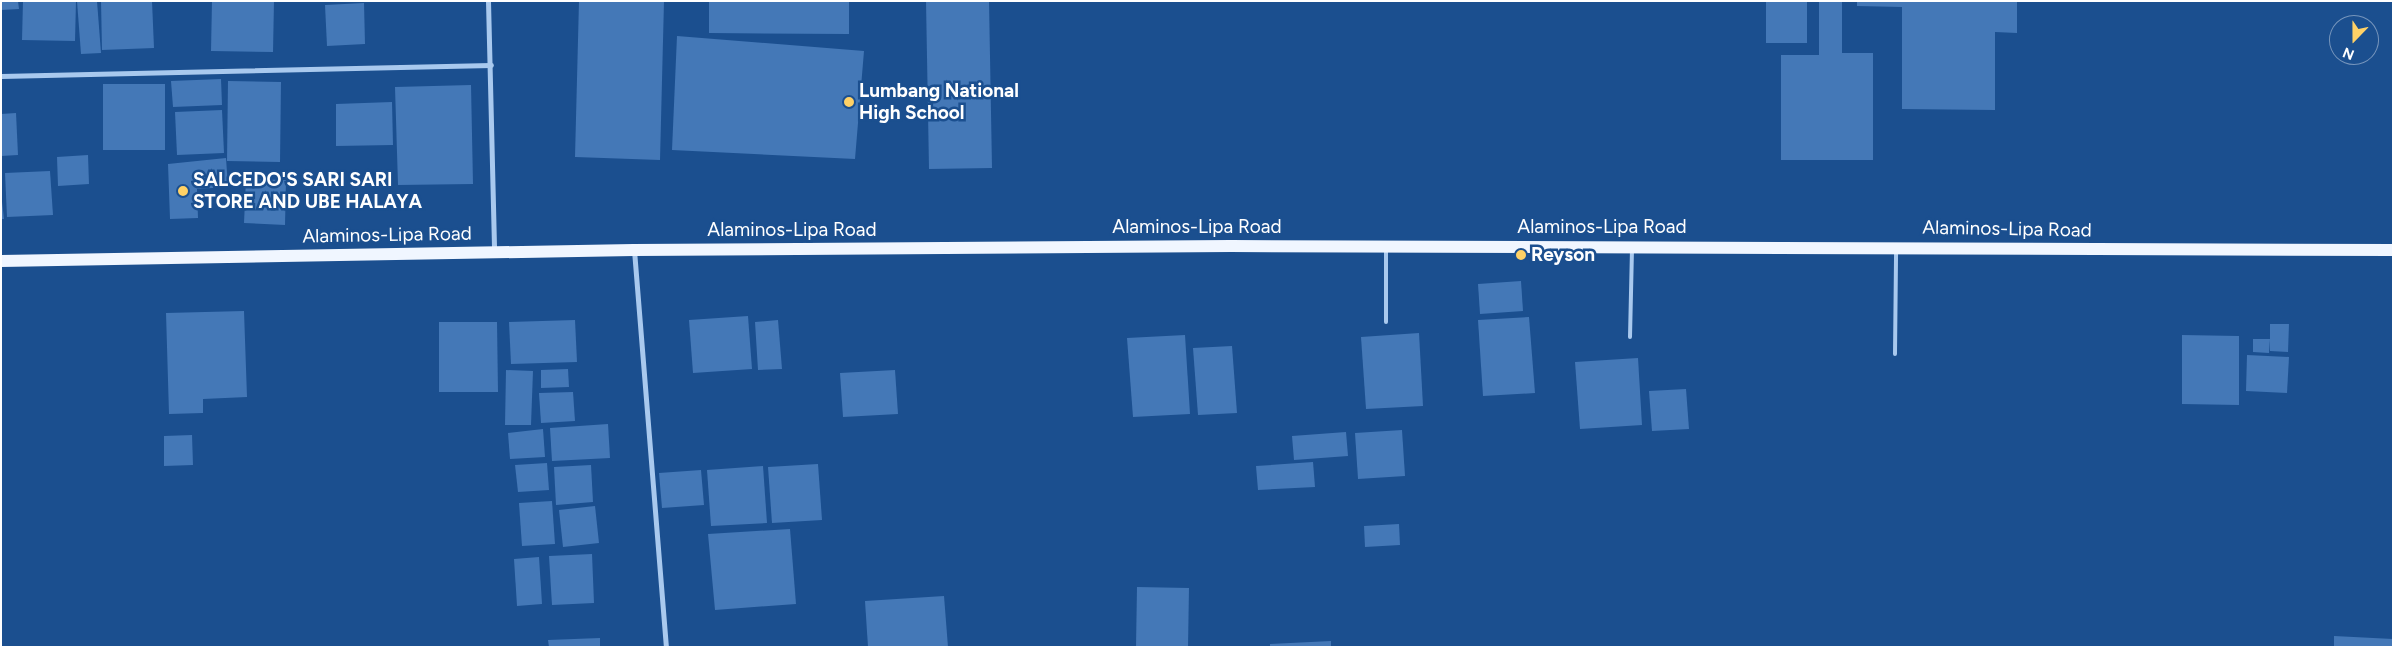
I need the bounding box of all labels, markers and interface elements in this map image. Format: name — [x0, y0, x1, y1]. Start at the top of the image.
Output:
north arrow — [2329, 15, 2379, 65]
text: N — [2340, 44, 2357, 63]
place label: Lumbang National High School — [859, 80, 1019, 124]
marker: Lumbang National High School — [843, 96, 855, 108]
place label: SALCEDO'S SARI SARI STORE AND UBE HALAYA — [193, 169, 422, 213]
marker: SALCEDO'S SARI SARI STORE AND UBE HALAYA — [177, 185, 189, 197]
street label: Alaminos-Lipa Road — [1112, 216, 1282, 238]
street label: Alaminos-Lipa Road — [1517, 216, 1687, 238]
street label: Alaminos-Lipa Road — [1922, 216, 2092, 242]
street label: Alaminos-Lipa Road — [707, 219, 877, 241]
street label: Alaminos-Lipa Road — [302, 222, 472, 248]
place label: Reyson — [1531, 244, 1595, 266]
marker: Reyson — [1515, 249, 1527, 261]

